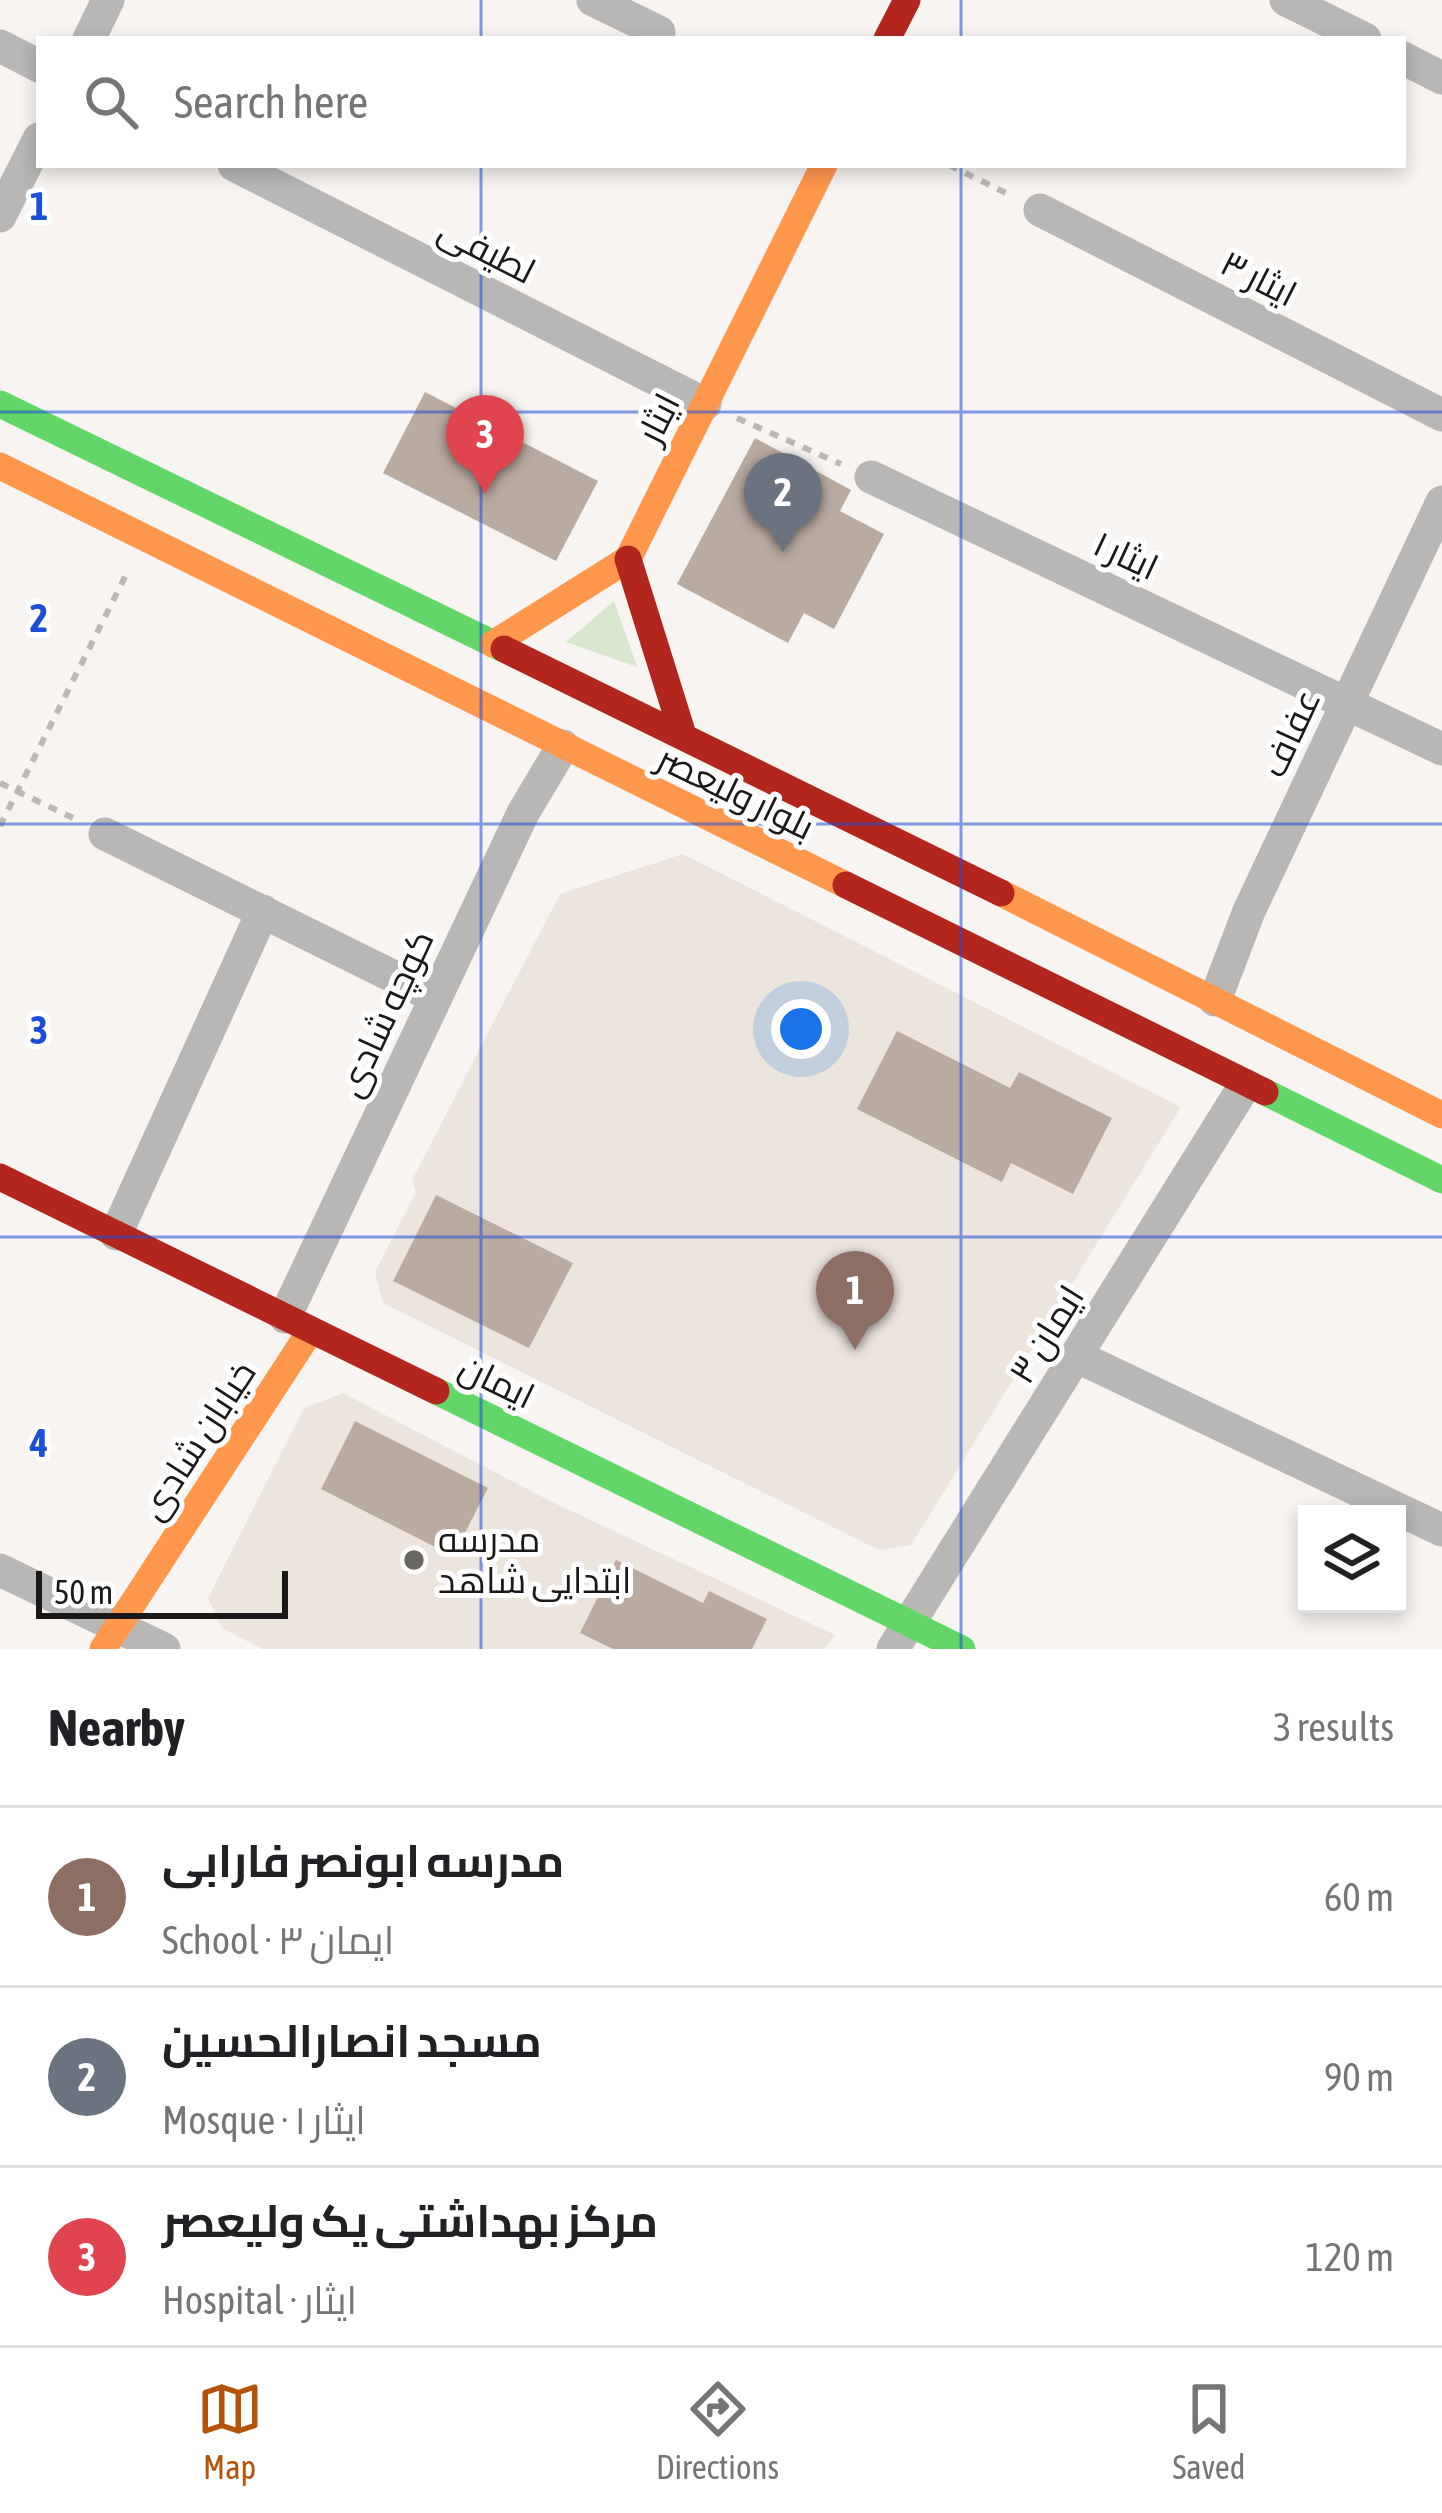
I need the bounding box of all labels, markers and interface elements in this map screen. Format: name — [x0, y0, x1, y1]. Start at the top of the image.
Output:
search box — [36, 36, 1406, 168]
icon: search — [78, 69, 144, 135]
text: Search here — [174, 76, 368, 128]
text: 1 — [30, 184, 48, 228]
street label: لطیفی — [431, 208, 542, 293]
street label: ایثار ۳ — [1214, 241, 1304, 315]
street label: ایثار — [627, 386, 688, 452]
pin: 3 — [446, 395, 524, 494]
pin: 2 — [744, 453, 822, 552]
street label: ایثار ۱ — [1087, 522, 1165, 588]
text: 2 — [30, 596, 48, 640]
street label: عفاف — [1252, 682, 1328, 784]
street label: بلوار ولیعصر — [649, 735, 821, 848]
street label: کوچه شادی — [328, 923, 445, 1104]
your location — [771, 999, 831, 1059]
text: 3 — [30, 1008, 48, 1052]
pin: 1 — [816, 1251, 894, 1350]
street label: ایمان ۳ — [1000, 1277, 1093, 1391]
street label: ایمان — [452, 1345, 541, 1418]
street label: خیابان شادی — [130, 1353, 265, 1528]
text: 4 — [29, 1421, 48, 1465]
map controls — [1298, 1505, 1406, 1613]
button: layers — [1298, 1505, 1406, 1613]
place label: مدرسه ابتدایی شاهد — [438, 1518, 632, 1602]
marker: مدرسه ابتدایی شاهد — [401, 1547, 427, 1573]
scale bar — [36, 1565, 288, 1618]
text: 50 m — [54, 1573, 113, 1611]
text: Nearby — [48, 1698, 185, 1757]
text: 3 results — [1273, 1705, 1394, 1749]
text: مدرسه ابونصر فارابی — [162, 1835, 564, 1887]
text: 1 — [78, 1875, 96, 1919]
text: 60 m — [1324, 1875, 1394, 1919]
text: School · ایمان ۳ — [162, 1918, 394, 1962]
text: مسجد انصارالحسین — [162, 2015, 542, 2067]
text: 2 — [78, 2055, 96, 2099]
text: 90 m — [1324, 2055, 1394, 2099]
text: Mosque · ایثار ۱ — [162, 2098, 366, 2142]
text: مرکز بهداشتی یک ولیعصر — [162, 2195, 658, 2247]
text: 3 — [78, 2235, 96, 2279]
text: 120 m — [1306, 2235, 1394, 2279]
text: Hospital · ایثار — [162, 2278, 357, 2322]
tab: Map — [197, 2376, 263, 2486]
tab: Directions — [656, 2376, 779, 2486]
tab: Saved — [1172, 2376, 1245, 2486]

